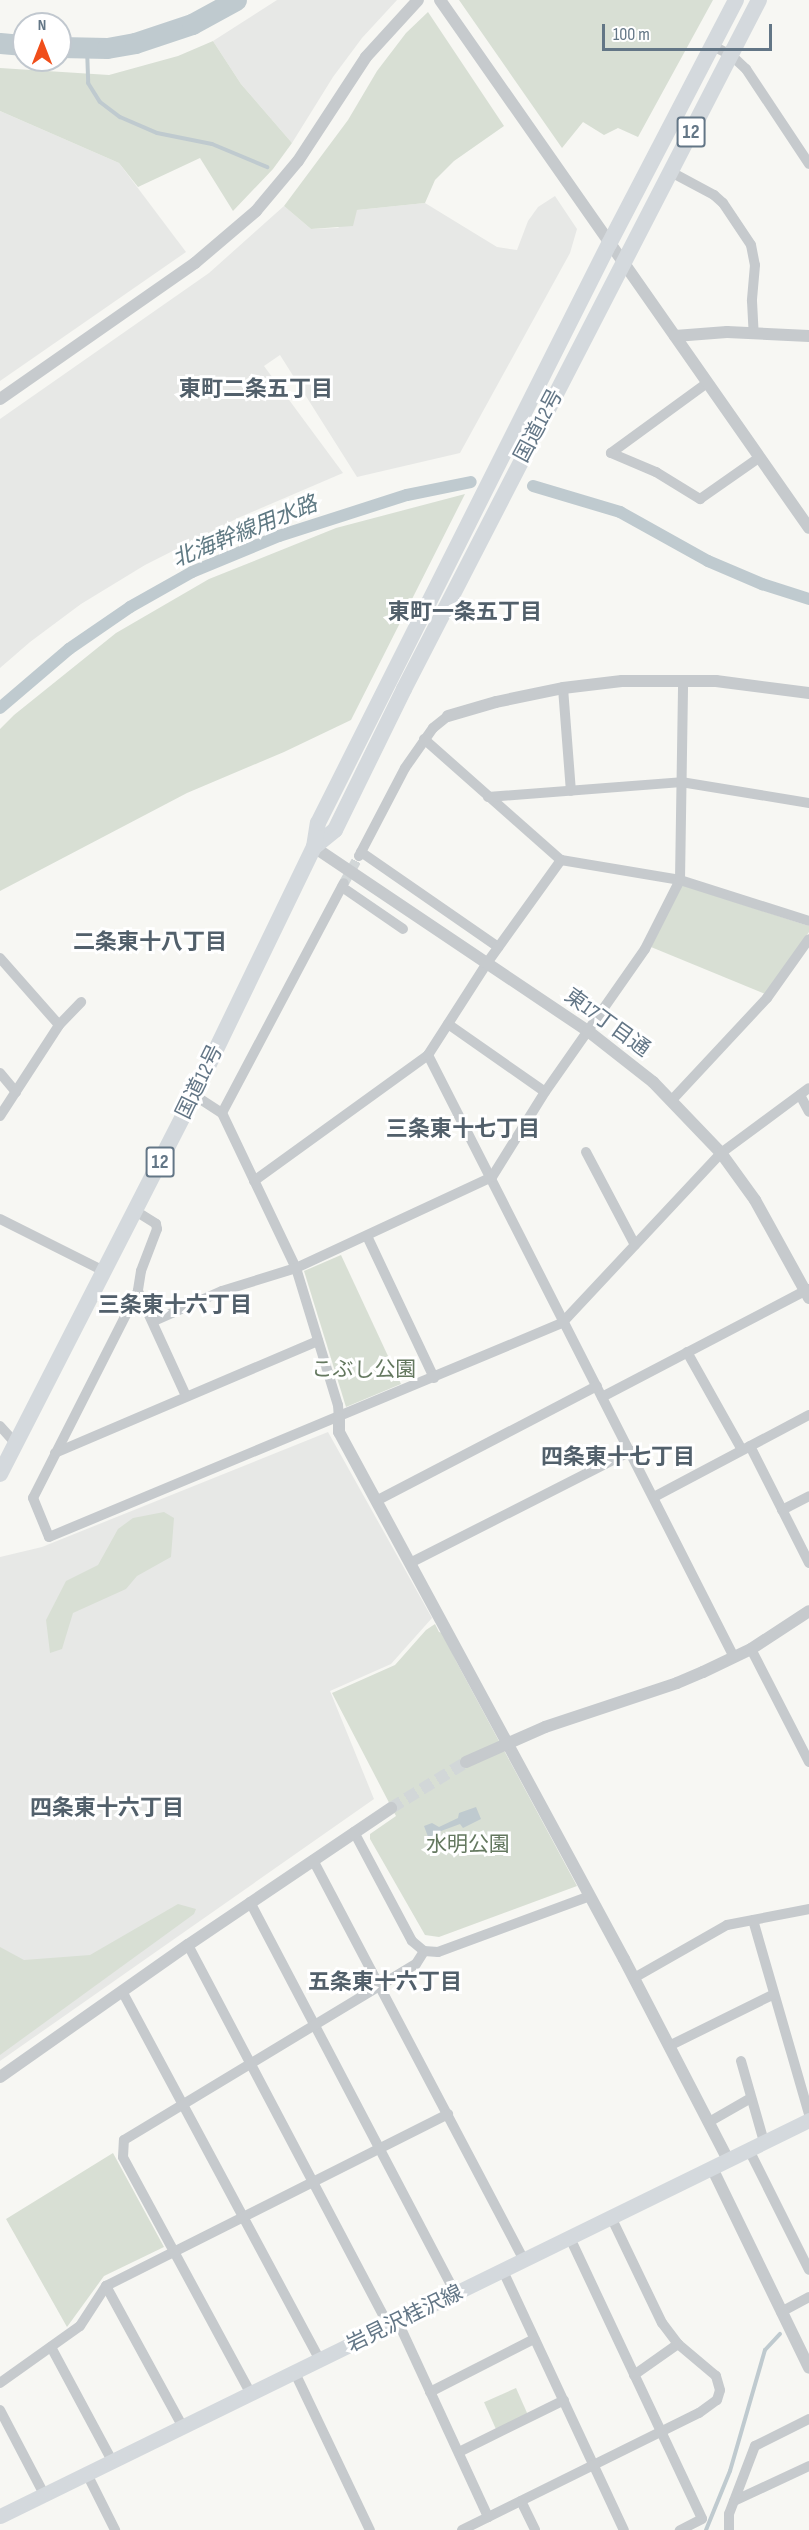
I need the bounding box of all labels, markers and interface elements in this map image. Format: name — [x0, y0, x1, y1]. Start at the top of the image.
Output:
north arrow — [12, 12, 72, 72]
scale bar — [605, 12, 774, 50]
text: N — [38, 16, 46, 35]
text: 100 m — [613, 24, 650, 45]
road number: 12 — [676, 115, 706, 149]
district label: 東町二条五丁目 — [179, 377, 333, 403]
street label: 国道12号 — [509, 385, 569, 467]
water label: 北海幹線用水路 — [169, 491, 321, 573]
district label: 東町一条五丁目 — [388, 600, 542, 626]
district label: 二条東十八丁目 — [73, 930, 227, 956]
street label: 東17丁目通 — [559, 984, 655, 1062]
street label: 国道12号 — [171, 1041, 229, 1123]
district label: 三条東十七丁目 — [386, 1117, 540, 1143]
road number: 12 — [145, 1145, 175, 1179]
district label: 三条東十六丁目 — [98, 1293, 252, 1319]
park label: こぶし公園 — [312, 1357, 416, 1383]
district label: 四条東十七丁目 — [541, 1445, 695, 1471]
district label: 四条東十六丁目 — [30, 1796, 184, 1822]
park label: 水明公園 — [426, 1832, 510, 1858]
district label: 五条東十六丁目 — [308, 1970, 462, 1996]
street label: 岩見沢桂沢線 — [343, 2280, 467, 2358]

